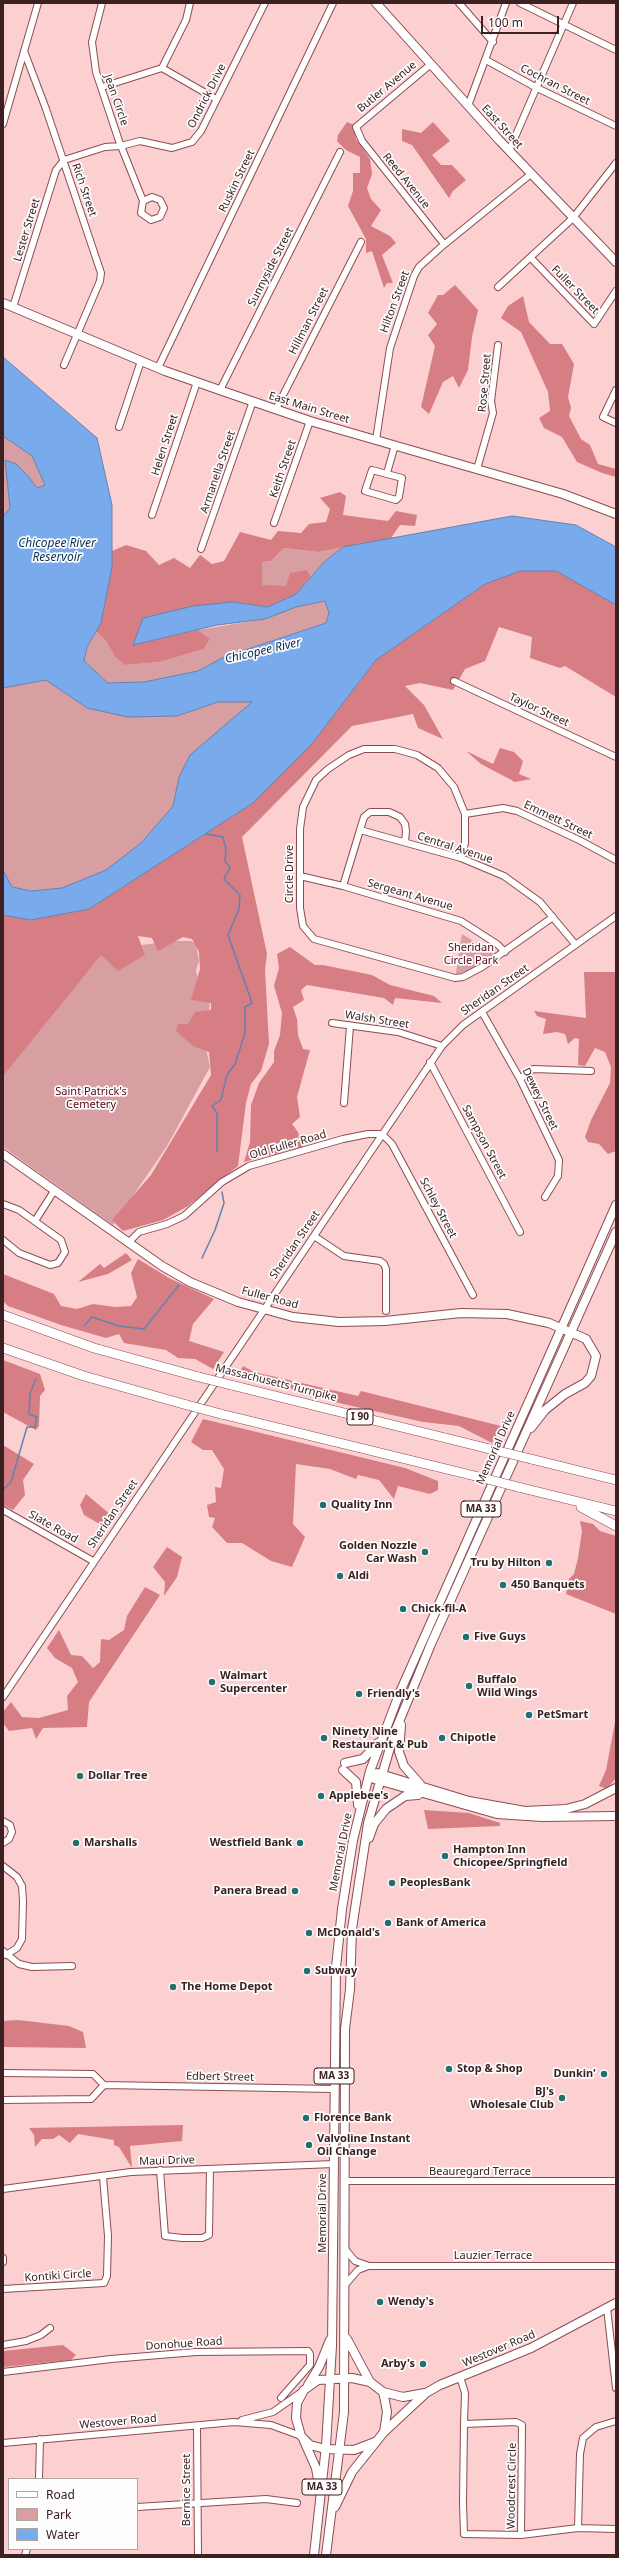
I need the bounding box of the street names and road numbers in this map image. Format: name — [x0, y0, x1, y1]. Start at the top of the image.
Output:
street label: Butler Avenue — [355, 58, 419, 116]
street label: Ondrick Drive — [185, 61, 229, 131]
street label: Cochran Street — [518, 62, 592, 108]
street label: Jean Circle — [101, 73, 131, 127]
street label: East Street — [479, 102, 525, 152]
street label: Ruskin Street — [216, 148, 258, 214]
street label: Reed Avenue — [380, 151, 432, 211]
street label: Rich Street — [69, 162, 99, 218]
street label: Lester Street — [11, 197, 43, 263]
street label: Sunnyside Street — [245, 225, 297, 309]
street label: Fuller Street — [549, 263, 601, 317]
street label: Hilton Street — [378, 269, 412, 335]
street label: Hillman Street — [286, 285, 332, 357]
street label: Rose Street — [476, 353, 494, 413]
street label: East Main Street — [267, 389, 351, 427]
street label: Helen Street — [149, 413, 181, 477]
street label: Armanella Street — [198, 429, 238, 515]
street label: Keith Street — [267, 438, 299, 500]
street label: Taylor Street — [507, 690, 571, 730]
street label: Emmett Street — [521, 798, 595, 842]
street label: Central Avenue — [416, 830, 494, 866]
street label: Circle Drive — [283, 845, 297, 903]
street label: Sergeant Avenue — [366, 877, 454, 913]
street label: Sheridan Street — [459, 962, 531, 1018]
street label: Walsh Street — [344, 1008, 410, 1032]
street label: Dewey Street — [519, 1066, 561, 1132]
street label: Sampson Street — [459, 1103, 509, 1181]
street label: Old Fuller Road — [248, 1128, 328, 1162]
street label: Schley Street — [417, 1176, 459, 1240]
street label: Sheridan Street — [267, 1208, 323, 1282]
street label: Fuller Road — [240, 1284, 300, 1312]
street label: Massachusetts Turnpike — [214, 1362, 338, 1404]
road number: I 90 — [347, 1409, 373, 1425]
street label: Memorial Drive — [474, 1409, 518, 1487]
street label: Sheridan Street — [85, 1477, 141, 1551]
road number: MA 33 — [461, 1501, 501, 1517]
street label: Slate Road — [26, 1508, 80, 1546]
street label: Memorial Drive — [327, 1812, 355, 1892]
road number: MA 33 — [314, 2068, 354, 2084]
street label: Edbert Street — [186, 2070, 254, 2084]
street label: Maui Drive — [139, 2153, 195, 2169]
street label: Beauregard Terrace — [429, 2165, 531, 2179]
street label: Memorial Drive — [316, 2173, 330, 2253]
street label: Lauzier Terrace — [454, 2249, 532, 2263]
street label: Kontiki Circle — [24, 2267, 92, 2285]
street label: Westover Road — [461, 2328, 537, 2370]
street label: Donohue Road — [145, 2335, 223, 2353]
street label: Westover Road — [79, 2412, 157, 2432]
street label: Woodcrest Circle — [505, 2443, 519, 2529]
street label: Bernice Street — [180, 2454, 194, 2526]
road number: MA 33 — [302, 2479, 342, 2495]

